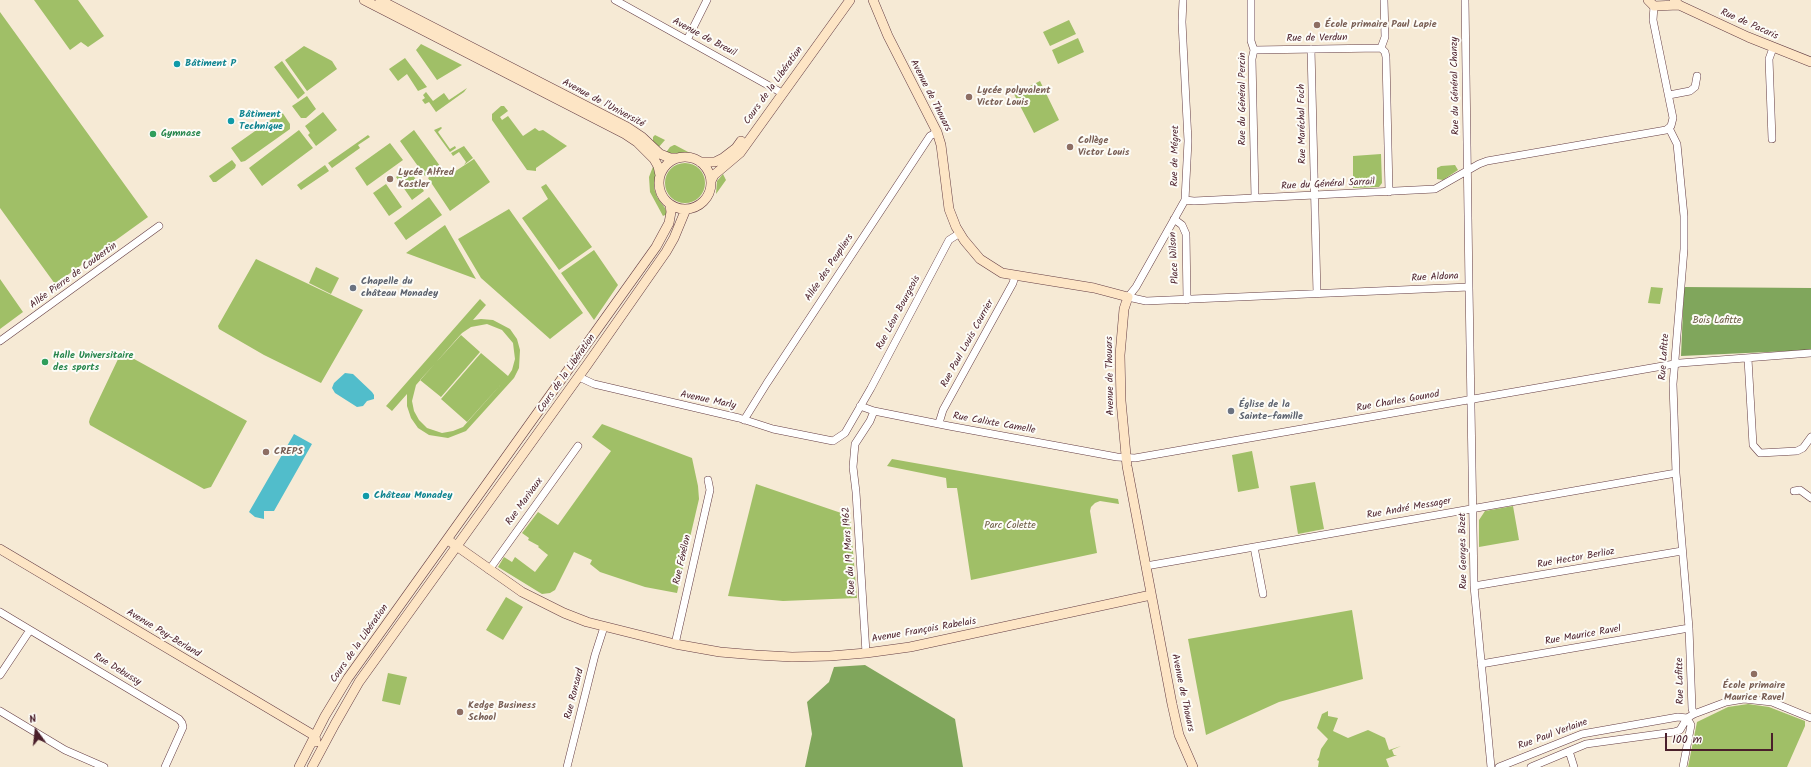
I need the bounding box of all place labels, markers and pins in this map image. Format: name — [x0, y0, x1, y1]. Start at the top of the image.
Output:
place label: École primaire Paul Lapie — [1325, 19, 1437, 31]
marker: École primaire Paul Lapie — [1312, 20, 1322, 30]
place label: Bâtiment P — [185, 58, 236, 70]
marker: Bâtiment P — [172, 59, 182, 69]
place label: Lycée polyvalent Victor Louis — [977, 85, 1051, 108]
marker: Lycée polyvalent Victor Louis — [964, 92, 974, 102]
place label: Bâtiment Technique — [239, 109, 283, 132]
marker: Bâtiment Technique — [226, 116, 236, 126]
place label: Gymnase — [161, 128, 201, 140]
marker: Gymnase — [148, 129, 158, 139]
place label: Collège Victor Louis — [1078, 135, 1129, 158]
marker: Collège Victor Louis — [1065, 142, 1075, 152]
place label: Lycée Alfred Kastler — [398, 167, 454, 190]
marker: Lycée Alfred Kastler — [385, 174, 395, 184]
place label: Chapelle du château Monadey — [361, 276, 438, 300]
marker: Chapelle du château Monadey — [348, 283, 358, 293]
place label: Halle Universitaire des sports — [53, 350, 133, 374]
marker: Halle Universitaire des sports — [40, 357, 50, 367]
place label: Église de la Sainte-famille — [1239, 399, 1303, 422]
marker: Église de la Sainte-famille — [1226, 406, 1236, 416]
place label: CREPS — [274, 446, 303, 458]
marker: CREPS — [261, 447, 271, 457]
place label: Château Monadey — [374, 490, 452, 502]
marker: Château Monadey — [361, 491, 371, 501]
marker: École primaire Maurice Ravel — [1749, 669, 1759, 679]
place label: École primaire Maurice Ravel — [1723, 680, 1785, 704]
place label: Kedge Business School — [468, 700, 536, 724]
marker: Kedge Business School — [455, 707, 465, 717]

